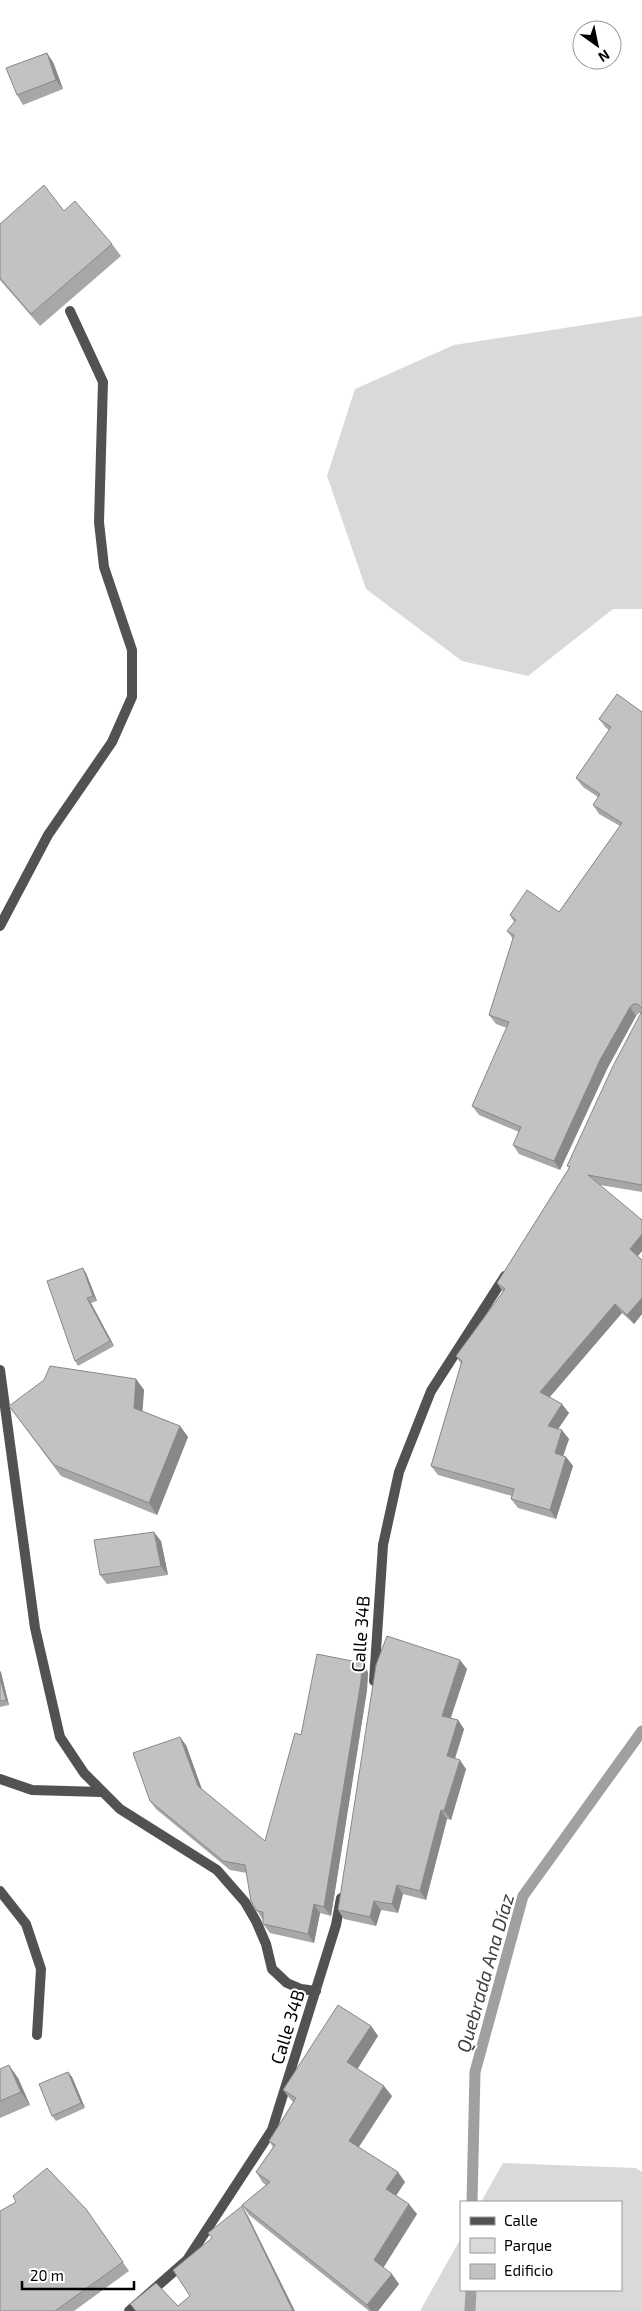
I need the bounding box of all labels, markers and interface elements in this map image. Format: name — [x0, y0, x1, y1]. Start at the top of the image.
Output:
north arrow — [572, 20, 622, 70]
text: N — [595, 46, 613, 66]
street label: Calle 34B — [346, 1595, 374, 1673]
water label: Quebrada Ana Díaz — [451, 1891, 518, 2055]
street label: Calle 34B — [265, 1987, 309, 2067]
legend — [460, 2201, 622, 2291]
text: Calle — [504, 2211, 538, 2229]
text: Parque — [504, 2236, 552, 2254]
scale bar — [22, 2258, 135, 2290]
text: Edificio — [504, 2261, 553, 2279]
text: 20 m — [30, 2266, 64, 2284]

